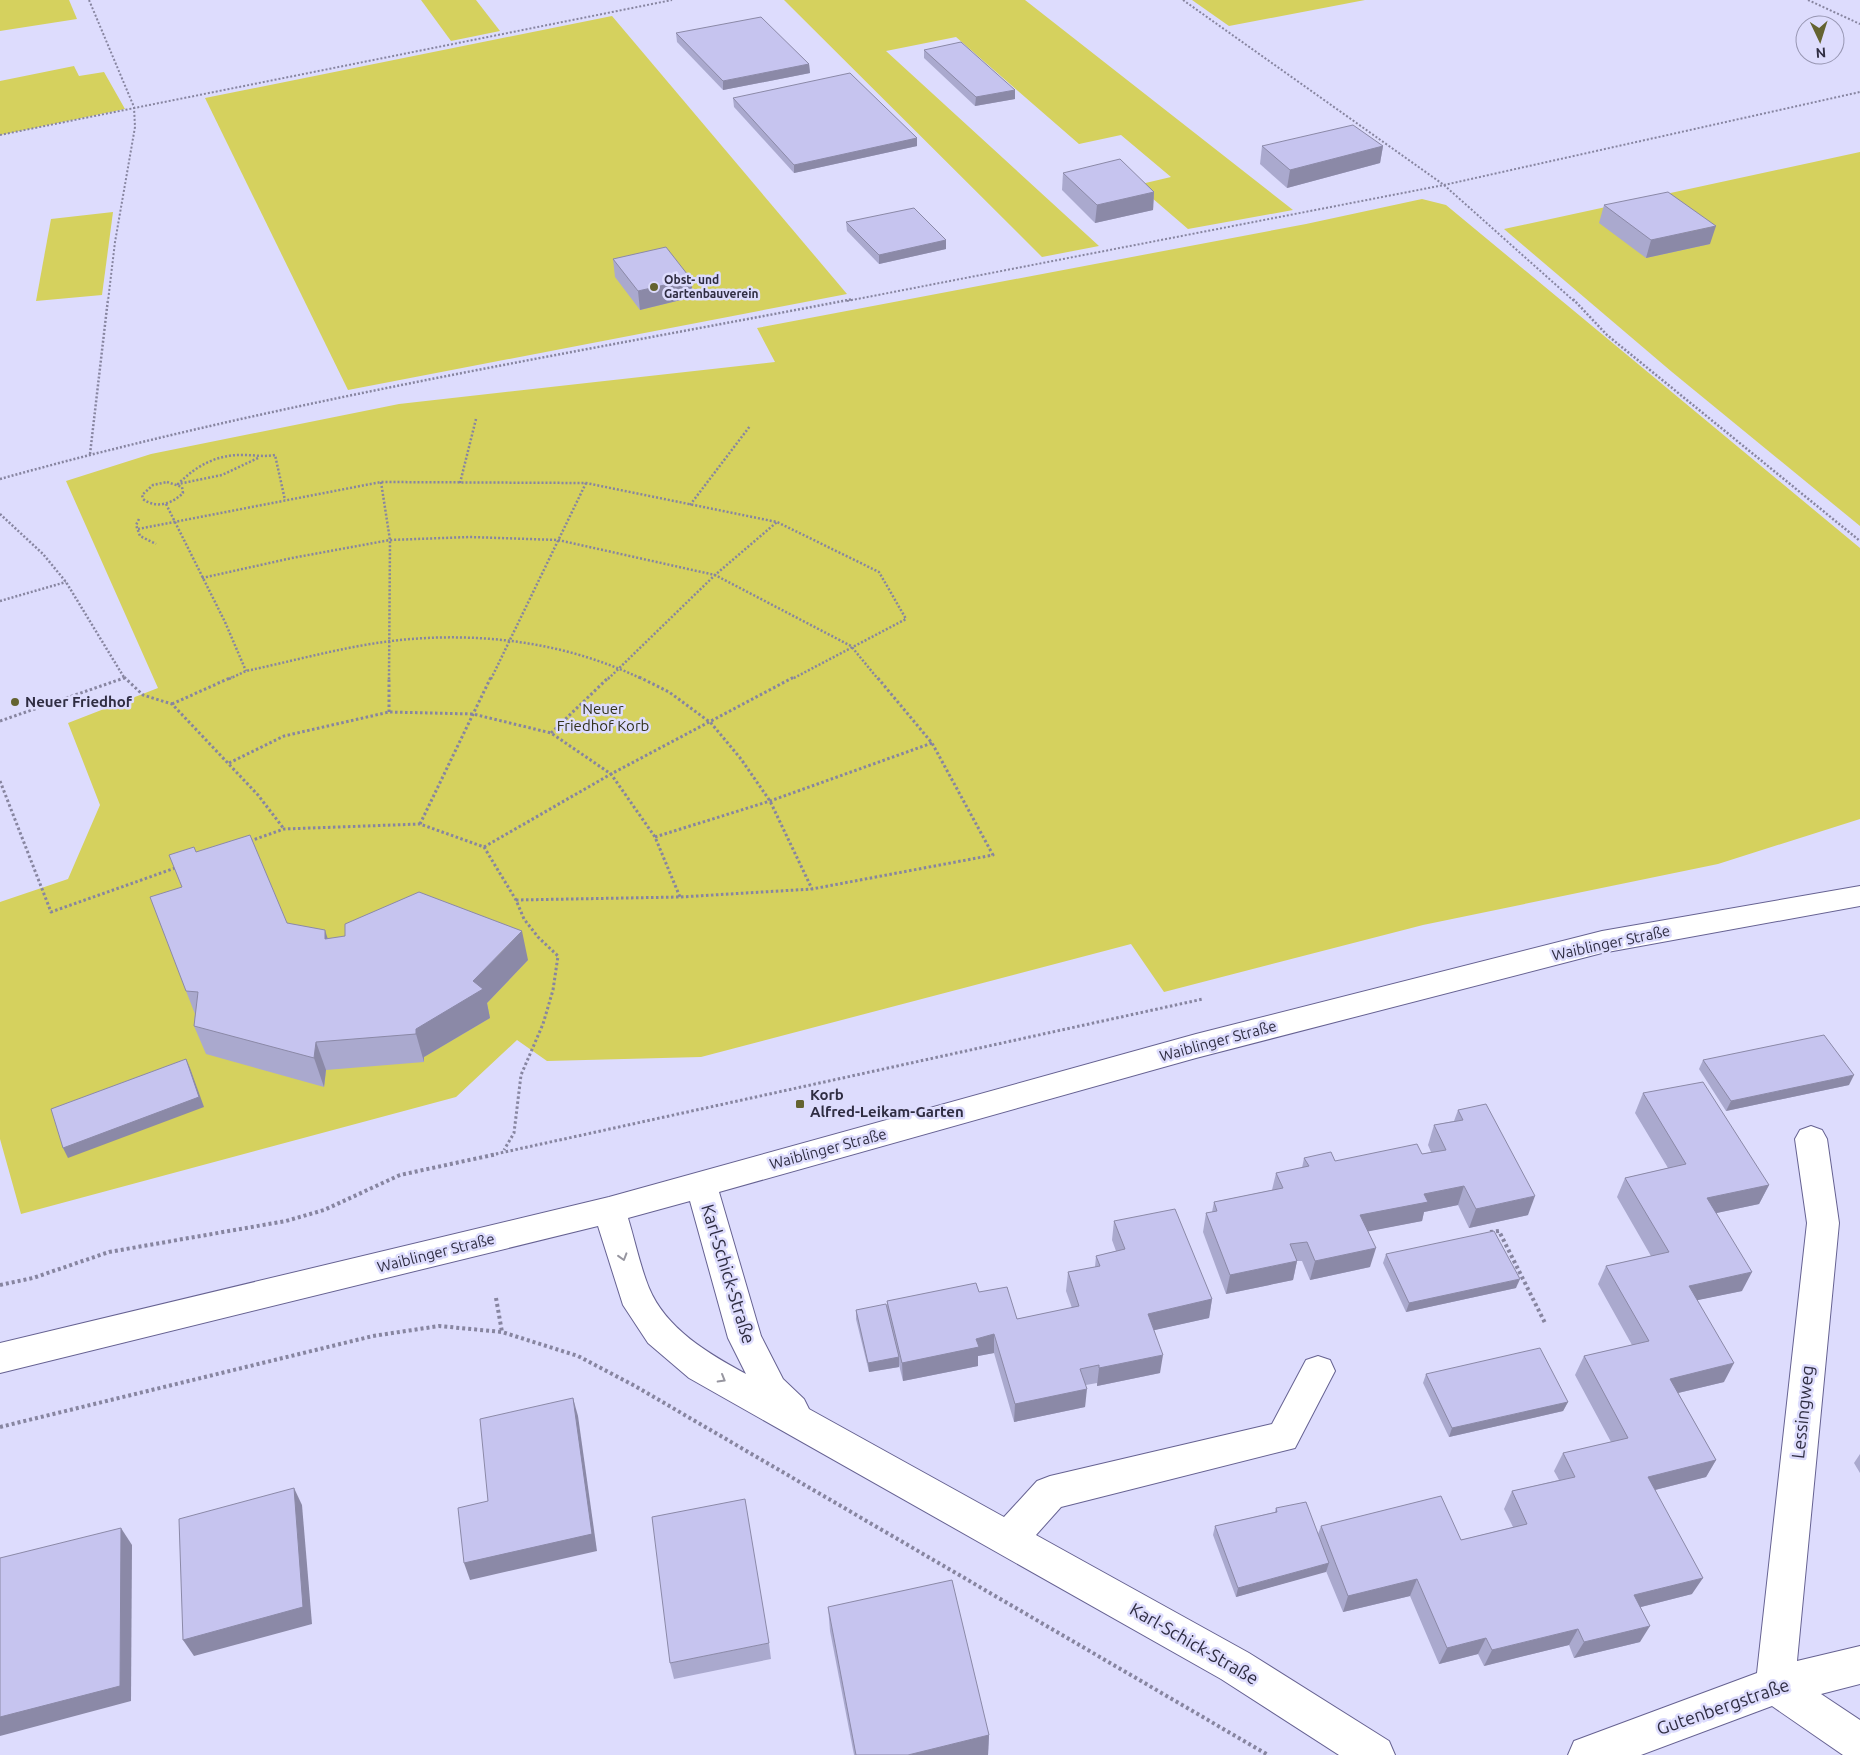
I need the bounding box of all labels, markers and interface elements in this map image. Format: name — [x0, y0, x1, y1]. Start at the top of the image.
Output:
north arrow — [1795, 15, 1845, 65]
text: N — [1815, 45, 1827, 61]
place label: Obst- und Gartenbauverein — [664, 273, 759, 300]
marker: Obst- und Gartenbauverein — [648, 281, 660, 293]
place label: Neuer Friedhof — [25, 693, 133, 710]
marker: Neuer Friedhof — [9, 696, 21, 708]
park label: Neuer Friedhof Korb — [557, 700, 649, 734]
street label: Waiblinger Straße — [1550, 922, 1672, 963]
street label: Waiblinger Straße — [1158, 1017, 1278, 1064]
place label: Korb Alfred-Leikam-Garten — [810, 1086, 964, 1120]
marker: Korb Alfred-Leikam-Garten — [794, 1098, 806, 1110]
street label: Waiblinger Straße — [768, 1125, 888, 1172]
street label: Karl-Schick-Straße — [698, 1201, 760, 1346]
street label: Waiblinger Straße — [375, 1230, 496, 1275]
one-way arrow — [618, 1252, 628, 1260]
street label: Lessingweg — [1787, 1364, 1817, 1460]
one-way arrow — [716, 1372, 725, 1382]
street label: Karl-Schick-Straße — [1127, 1598, 1262, 1688]
street label: Gutenbergstraße — [1654, 1674, 1792, 1738]

